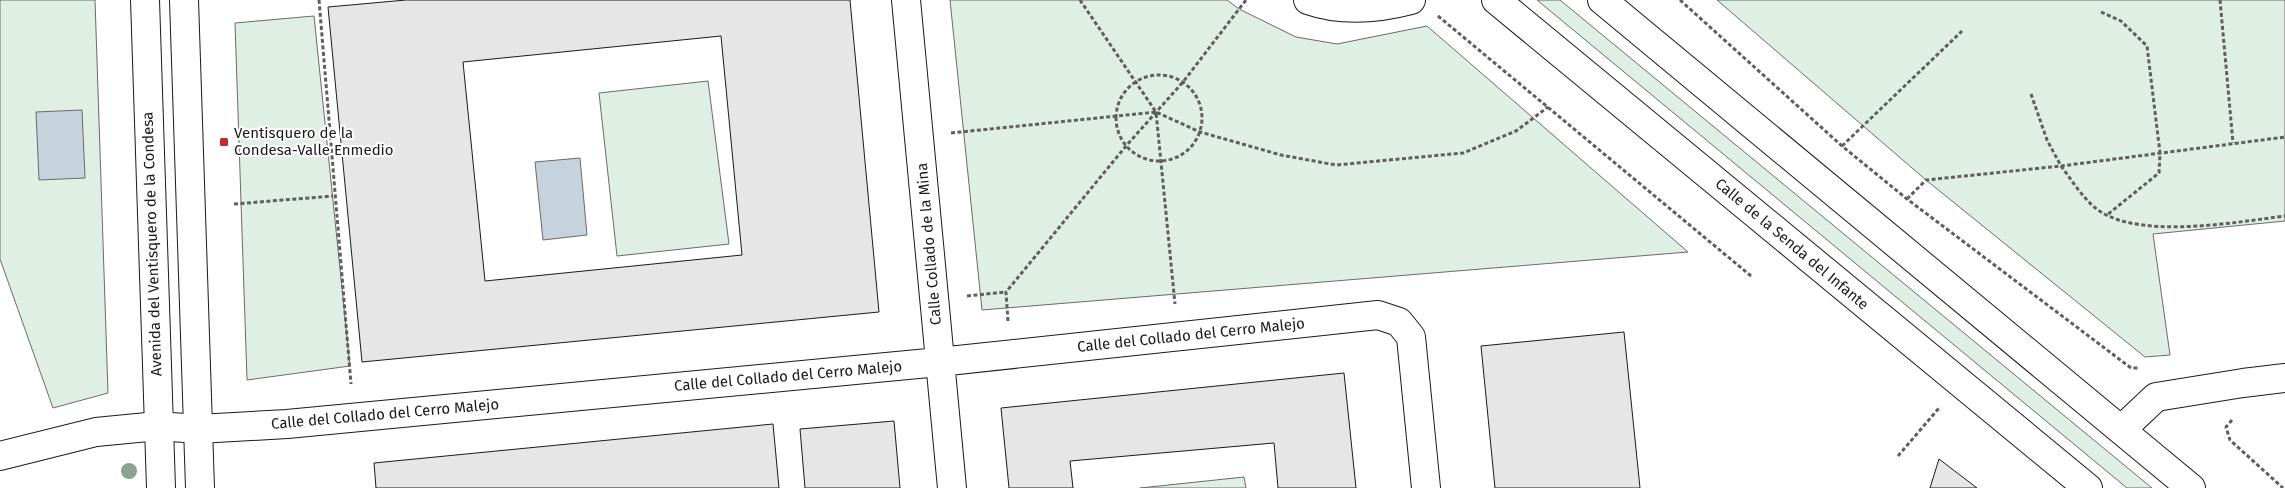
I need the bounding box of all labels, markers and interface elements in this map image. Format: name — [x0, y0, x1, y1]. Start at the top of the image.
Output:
street label: Avenida del Ventisquero de la Condesa — [138, 111, 166, 377]
place label: Ventisquero de la Condesa-Valle Enmedio — [234, 124, 394, 159]
marker: Ventisquero de la Condesa-Valle Enmedio — [218, 136, 230, 148]
street label: Calle Collado de la Mina — [913, 162, 945, 326]
street label: Calle de la Senda del Infante — [1712, 175, 1872, 313]
street label: Calle del Collado del Cerro Malejo — [1076, 314, 1306, 356]
street label: Calle del Collado del Cerro Malejo — [673, 357, 903, 395]
street label: Calle del Collado del Cerro Malejo — [270, 395, 500, 433]

